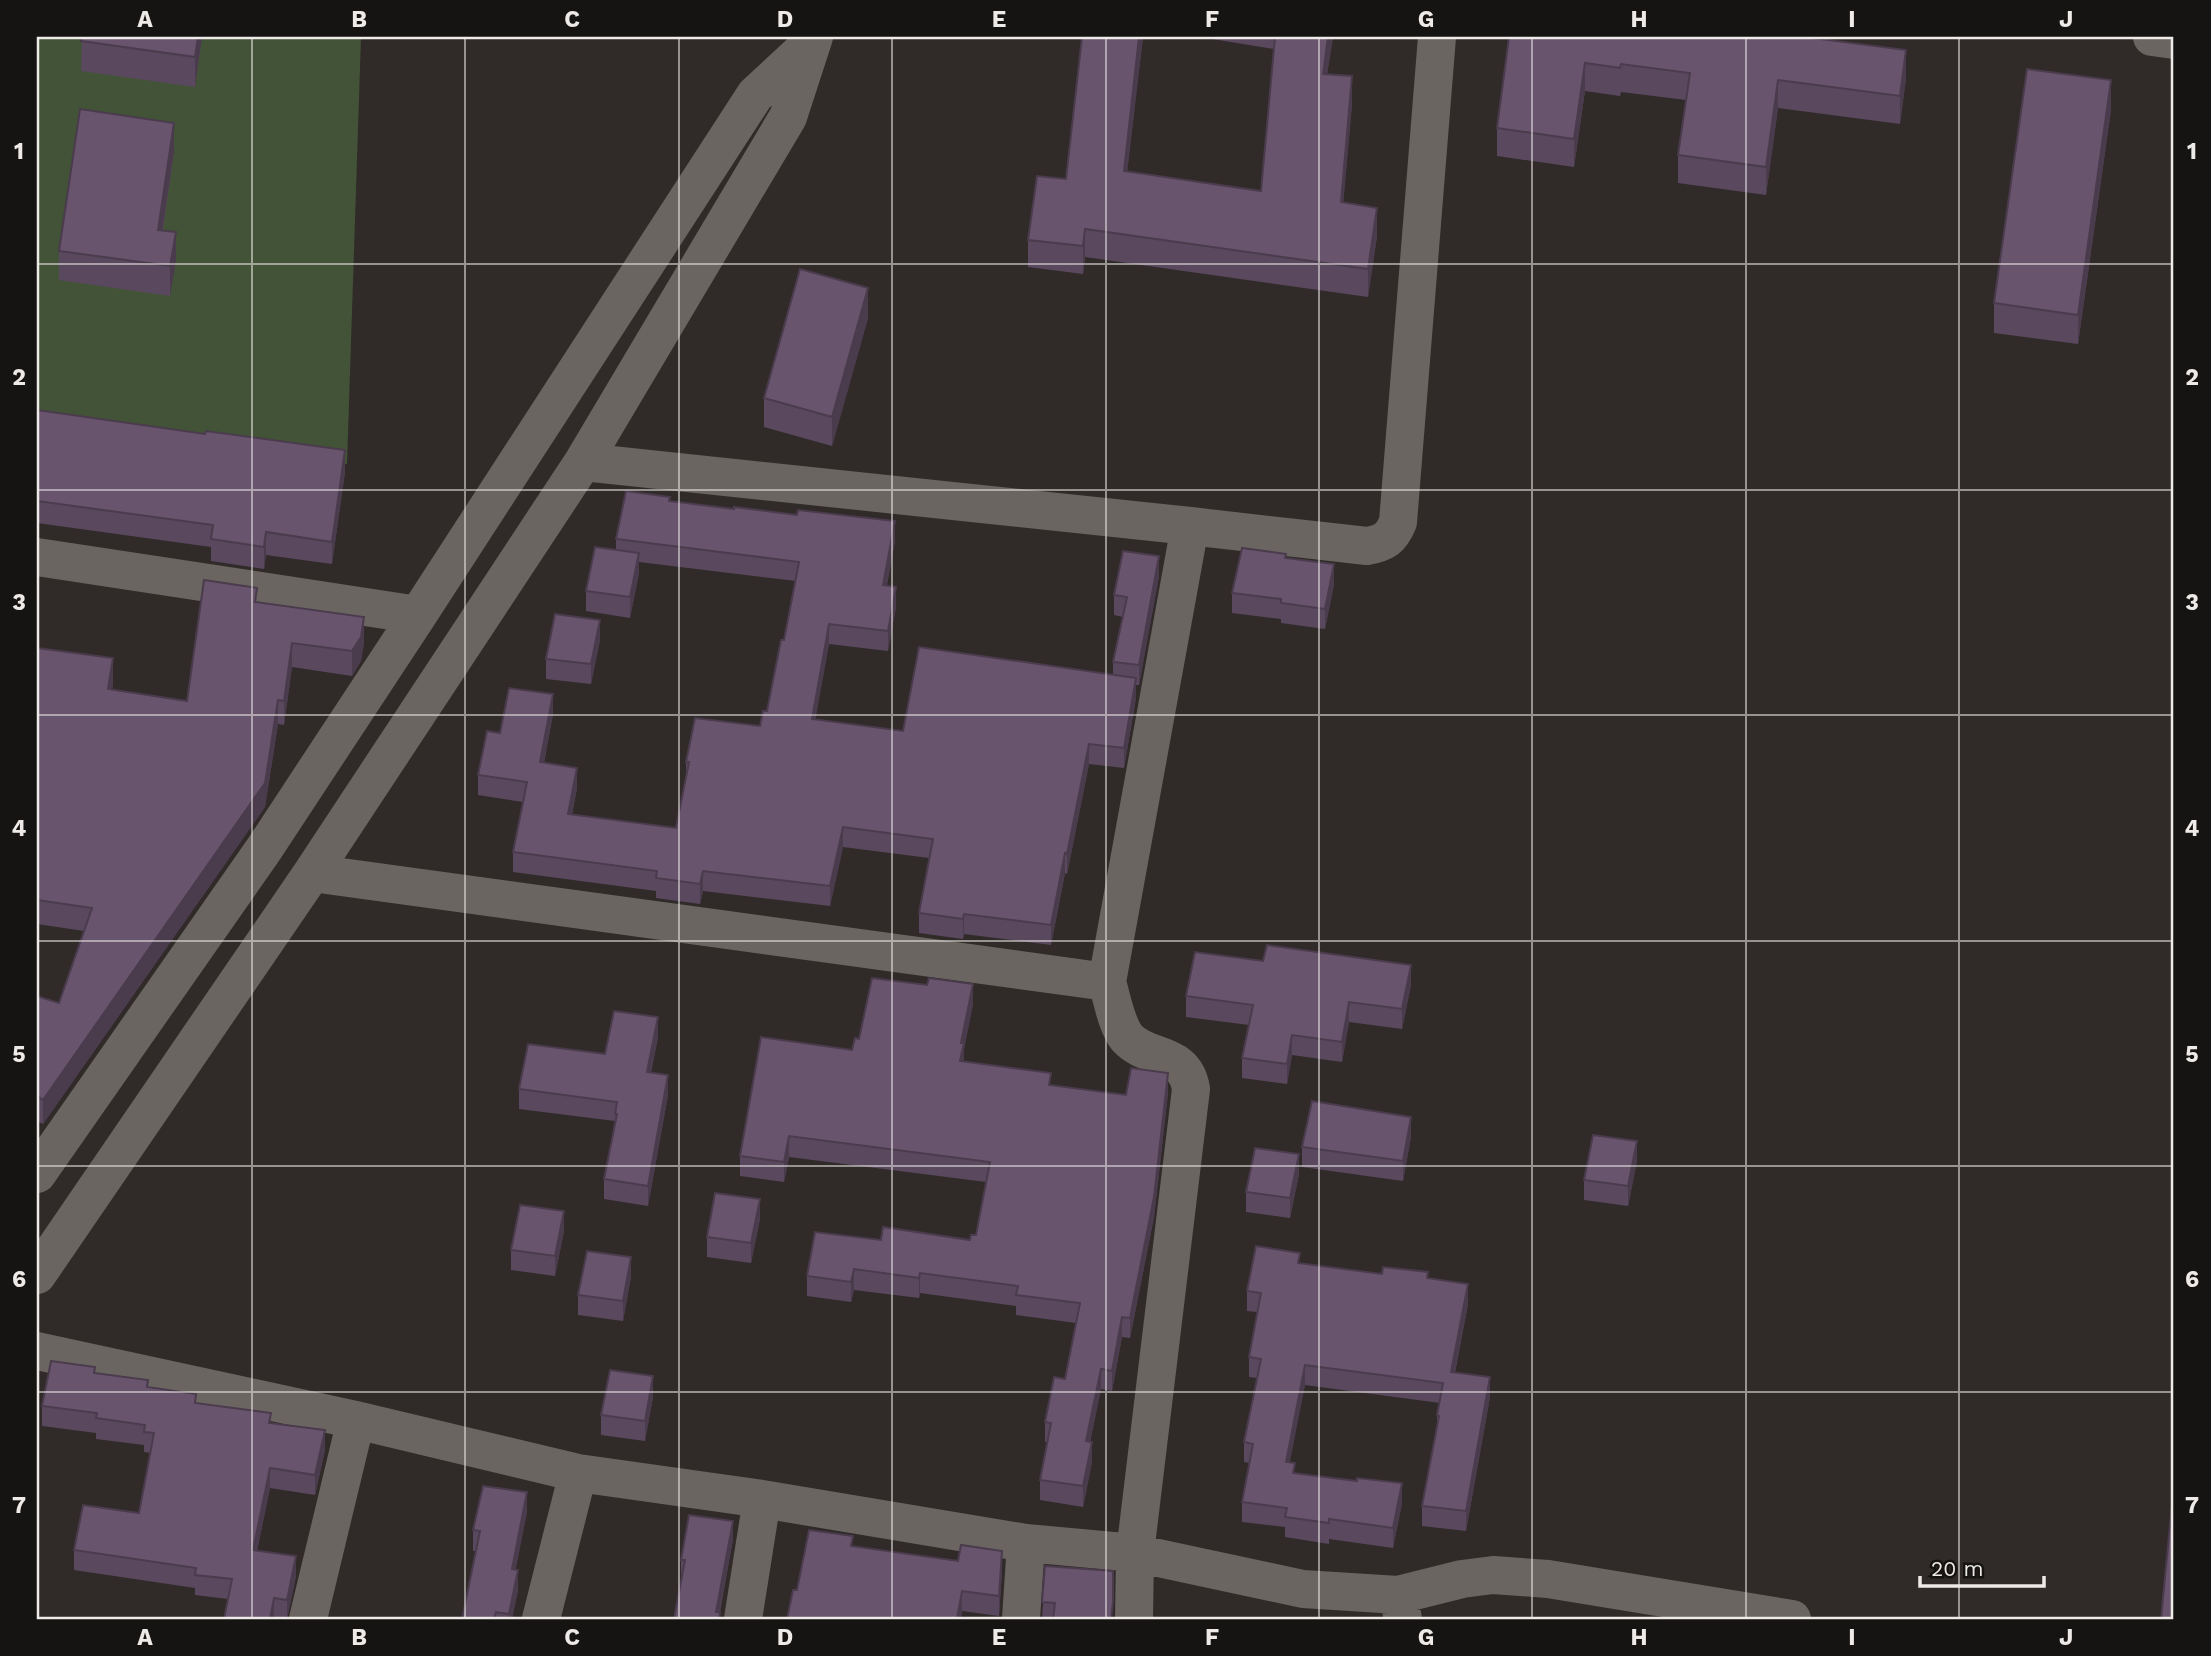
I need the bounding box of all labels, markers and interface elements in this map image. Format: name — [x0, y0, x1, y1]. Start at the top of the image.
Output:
text: A — [137, 6, 153, 33]
text: B — [351, 6, 367, 33]
text: C — [564, 6, 580, 33]
text: D — [777, 6, 793, 33]
text: E — [992, 6, 1006, 33]
text: F — [1205, 6, 1219, 33]
text: G — [1418, 6, 1434, 33]
text: H — [1630, 6, 1648, 33]
text: I — [1848, 6, 1856, 33]
text: J — [2059, 6, 2073, 33]
text: 1 — [14, 138, 24, 165]
text: 1 — [2187, 138, 2197, 165]
text: 2 — [12, 364, 26, 391]
text: 2 — [2185, 364, 2199, 391]
text: 3 — [12, 589, 26, 616]
text: 3 — [2185, 589, 2199, 616]
text: 4 — [12, 815, 27, 842]
text: 4 — [2185, 815, 2200, 842]
text: 5 — [12, 1041, 26, 1068]
text: 5 — [2185, 1041, 2199, 1068]
text: 6 — [12, 1266, 26, 1293]
text: 6 — [2185, 1266, 2199, 1293]
text: 7 — [12, 1492, 26, 1519]
text: 7 — [2185, 1492, 2199, 1519]
scale bar — [1920, 1544, 2045, 1588]
text: 20 m — [1931, 1556, 1983, 1581]
text: A — [137, 1624, 153, 1651]
text: B — [351, 1624, 367, 1651]
text: C — [564, 1624, 580, 1651]
text: D — [777, 1624, 793, 1651]
text: E — [992, 1624, 1006, 1651]
text: F — [1205, 1624, 1219, 1651]
text: G — [1418, 1624, 1434, 1651]
text: H — [1630, 1624, 1648, 1651]
text: I — [1848, 1624, 1856, 1651]
text: J — [2059, 1624, 2073, 1651]

